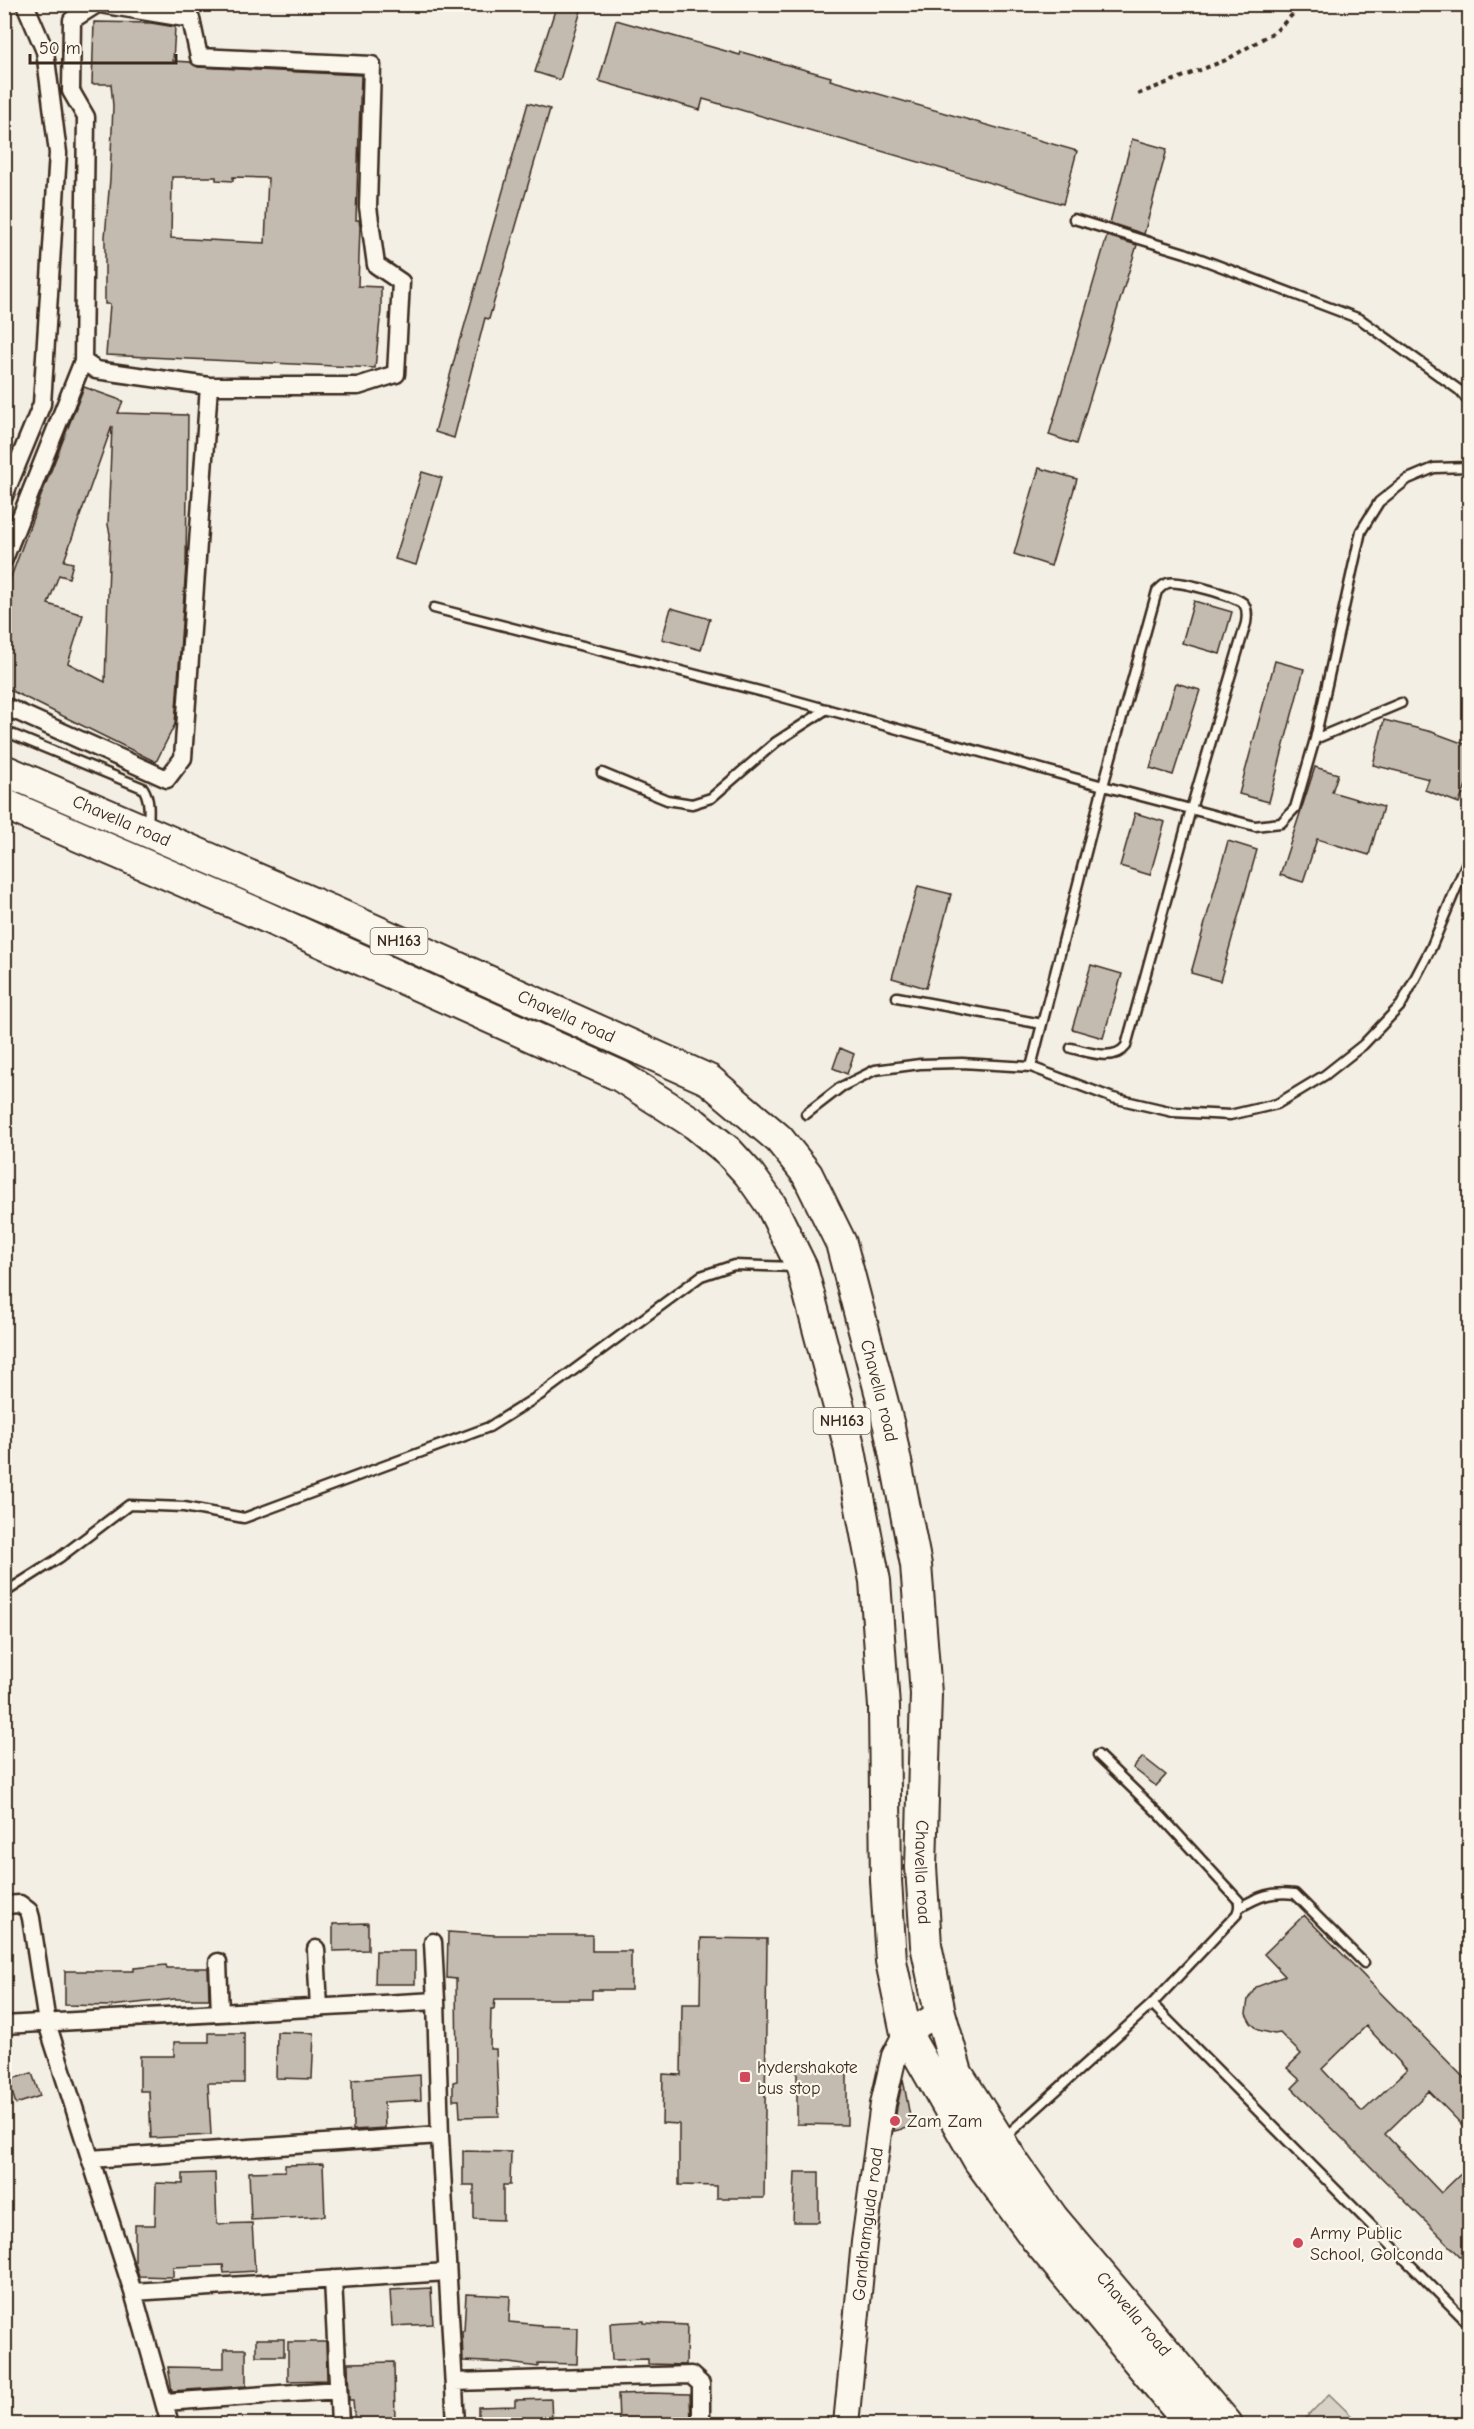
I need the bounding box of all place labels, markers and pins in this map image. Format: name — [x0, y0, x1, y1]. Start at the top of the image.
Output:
place label: hydershakote bus stop — [757, 2057, 858, 2099]
marker: hydershakote bus stop — [738, 2070, 752, 2084]
place label: Zam Zam — [907, 2111, 982, 2132]
marker: Zam Zam — [888, 2114, 902, 2128]
place label: Army Public School, Golconda — [1310, 2223, 1444, 2265]
marker: Army Public School, Golconda — [1291, 2236, 1305, 2250]

